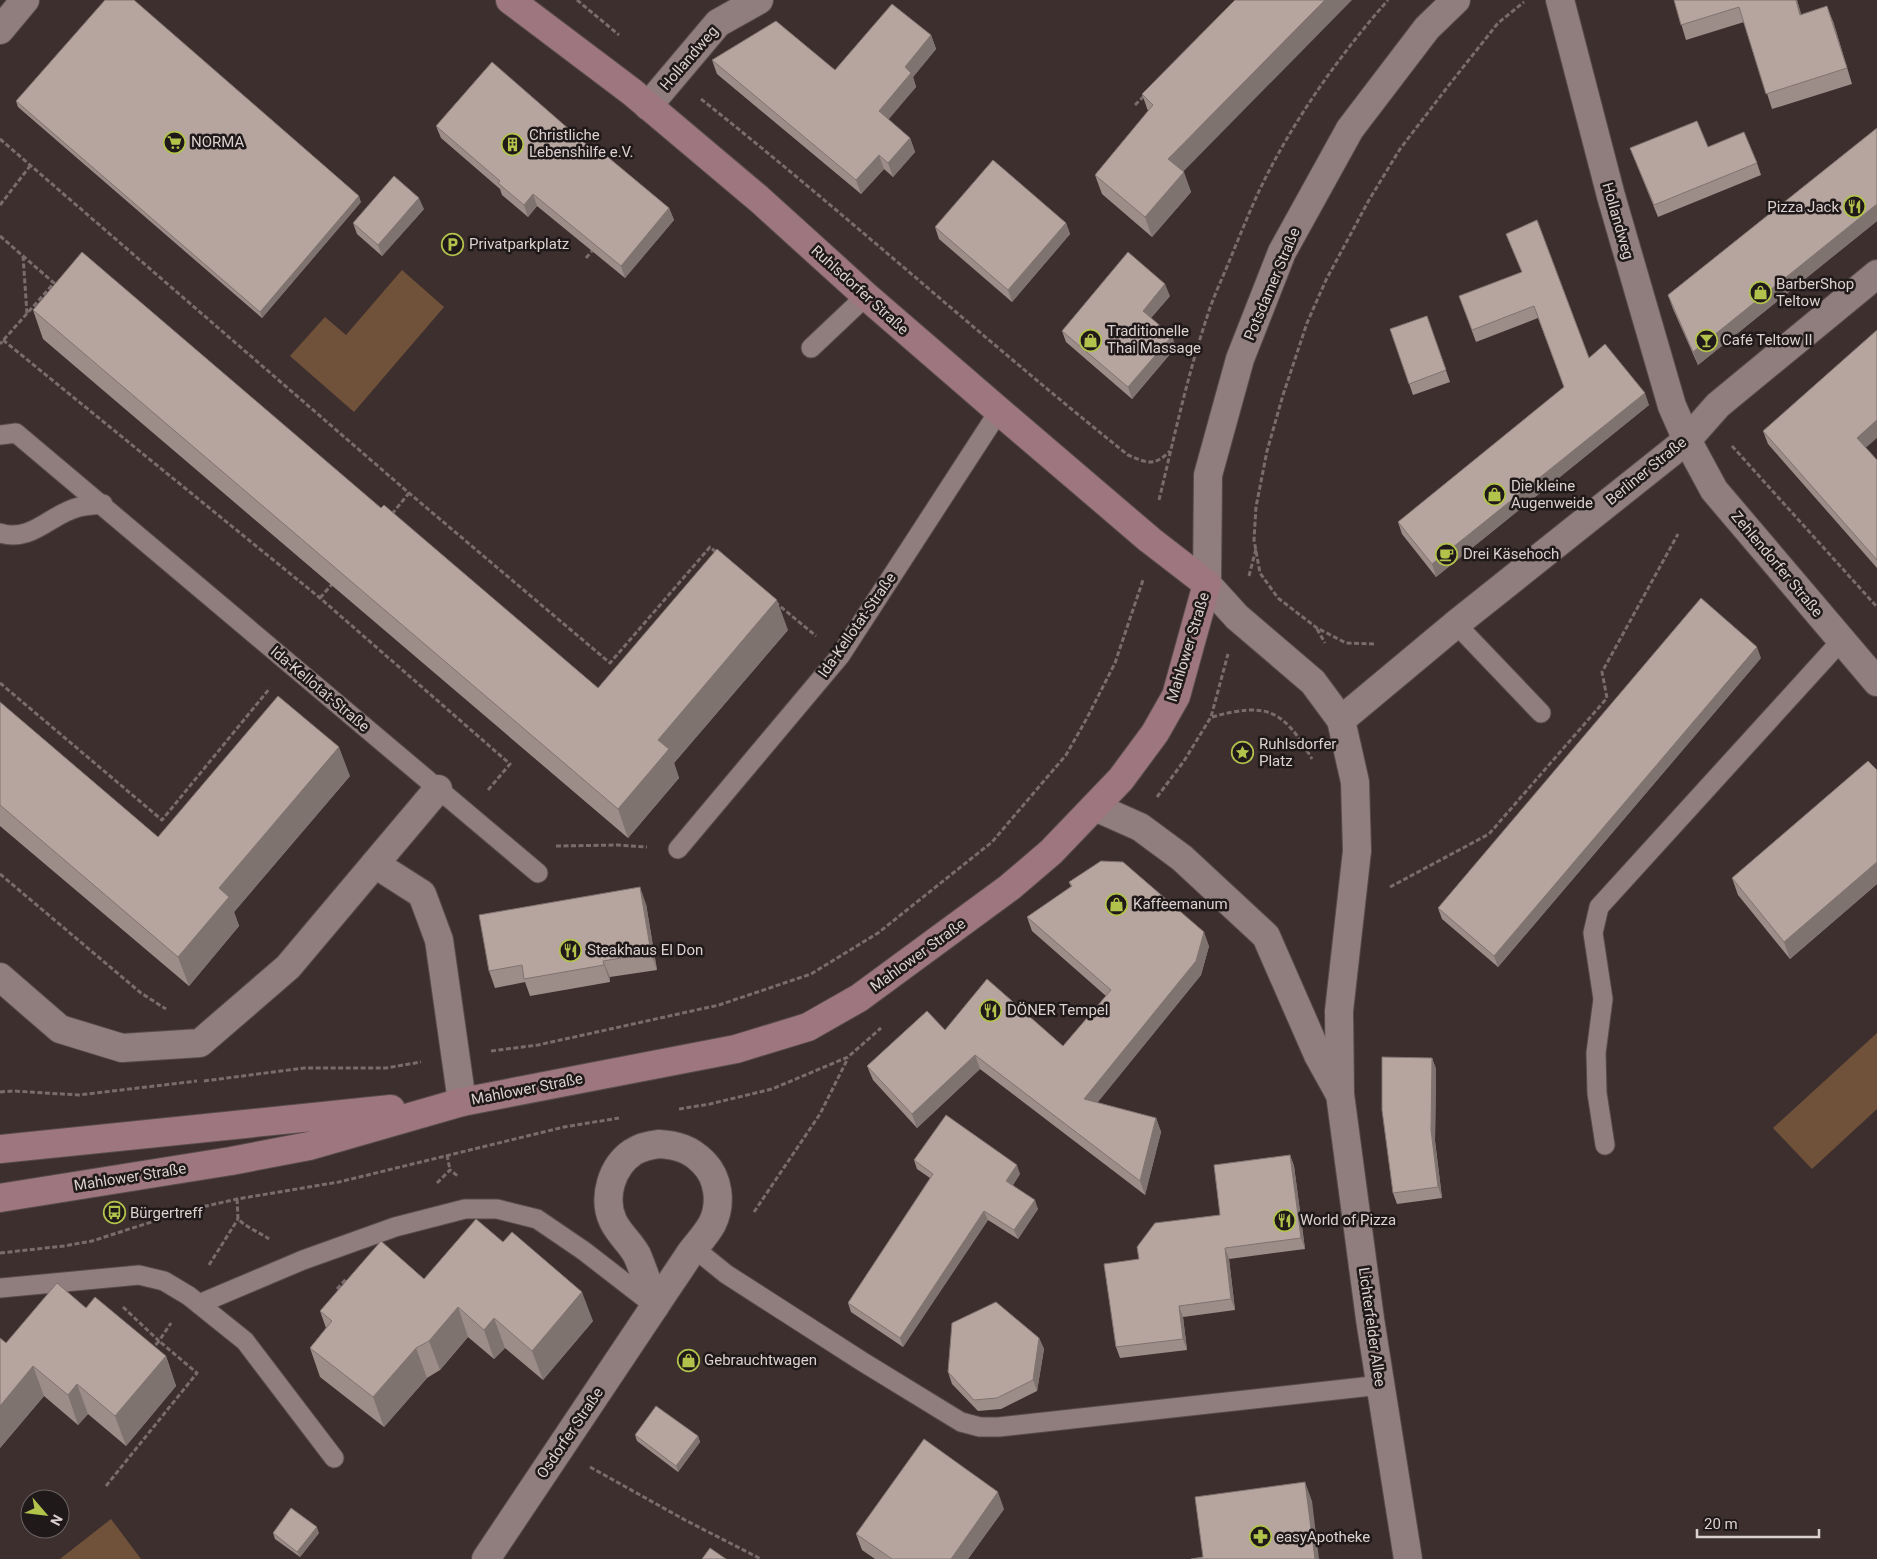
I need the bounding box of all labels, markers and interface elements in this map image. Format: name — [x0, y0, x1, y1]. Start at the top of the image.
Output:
street label: Hollandweg — [656, 22, 722, 94]
place label: Christliche Lebenshilfe e.V. — [529, 126, 633, 161]
supermarket icon: NORMA — [163, 130, 187, 154]
building icon: Christliche Lebenshilfe e.V. — [501, 132, 525, 156]
place label: NORMA — [191, 133, 244, 151]
street label: Hollandweg — [1598, 180, 1638, 262]
restaurant icon: Pizza Jack — [1843, 195, 1867, 219]
place label: Pizza Jack — [1767, 198, 1839, 216]
street label: Potsdamer Straße — [1240, 225, 1304, 343]
parking icon: Privatparkplatz — [441, 232, 465, 256]
place label: Privatparkplatz — [469, 235, 569, 253]
street label: Ruhlsdorfer Straße — [808, 242, 912, 338]
place label: BarberShop Teltow — [1776, 275, 1854, 310]
shop icon: BarberShop Teltow — [1748, 281, 1772, 305]
place label: Traditionelle Thai Massage — [1107, 322, 1201, 357]
shop icon: Traditionelle Thai Massage — [1079, 328, 1103, 352]
bar icon: Café Teltow II — [1694, 328, 1718, 352]
place label: Café Teltow II — [1722, 331, 1813, 349]
street label: Berliner Straße — [1602, 433, 1690, 509]
place label: Die kleine Augenweide — [1511, 477, 1593, 512]
shop icon: Die kleine Augenweide — [1483, 483, 1507, 507]
street label: Zehlendorfer Straße — [1727, 507, 1827, 621]
cafe icon: Drei Käsehoch — [1435, 542, 1459, 566]
place label: Drei Käsehoch — [1463, 545, 1559, 563]
street label: Ida-Kellotat-Straße — [814, 569, 900, 681]
street label: Mahlower Straße — [1163, 590, 1213, 704]
street label: Ida-Kellotat-Straße — [267, 642, 373, 736]
place label: Ruhlsdorfer Platz — [1259, 735, 1336, 770]
place icon: Ruhlsdorfer Platz — [1231, 741, 1255, 765]
shop icon: Kaffeemanum — [1105, 892, 1129, 916]
place label: Kaffeemanum — [1133, 895, 1228, 913]
street label: Mahlower Straße — [867, 914, 969, 996]
restaurant icon: Steakhaus El Don — [559, 938, 583, 962]
place label: Steakhaus El Don — [587, 941, 703, 959]
restaurant icon: DÖNER Tempel — [979, 998, 1003, 1022]
place label: DÖNER Tempel — [1007, 1001, 1108, 1019]
street label: Mahlower Straße — [470, 1069, 584, 1109]
street label: Mahlower Straße — [73, 1159, 187, 1195]
bus stop icon: Bürgertreff — [102, 1201, 126, 1225]
place label: Bürgertreff — [130, 1204, 203, 1222]
restaurant icon: World of Pizza — [1272, 1208, 1296, 1232]
place label: World of Pizza — [1300, 1211, 1396, 1229]
street label: Lichterfelder Allee — [1355, 1266, 1389, 1388]
shop icon: Gebrauchtwagen — [676, 1348, 700, 1372]
place label: Gebrauchtwagen — [704, 1351, 817, 1369]
street label: Osdorfer Straße — [533, 1384, 607, 1482]
north arrow — [20, 1489, 70, 1539]
scale bar — [1697, 1506, 1820, 1538]
text: N — [47, 1512, 66, 1528]
text: 20 m — [1704, 1515, 1738, 1533]
pharmacy icon: easyApotheke — [1248, 1525, 1272, 1549]
place label: easyApotheke — [1276, 1528, 1370, 1546]

